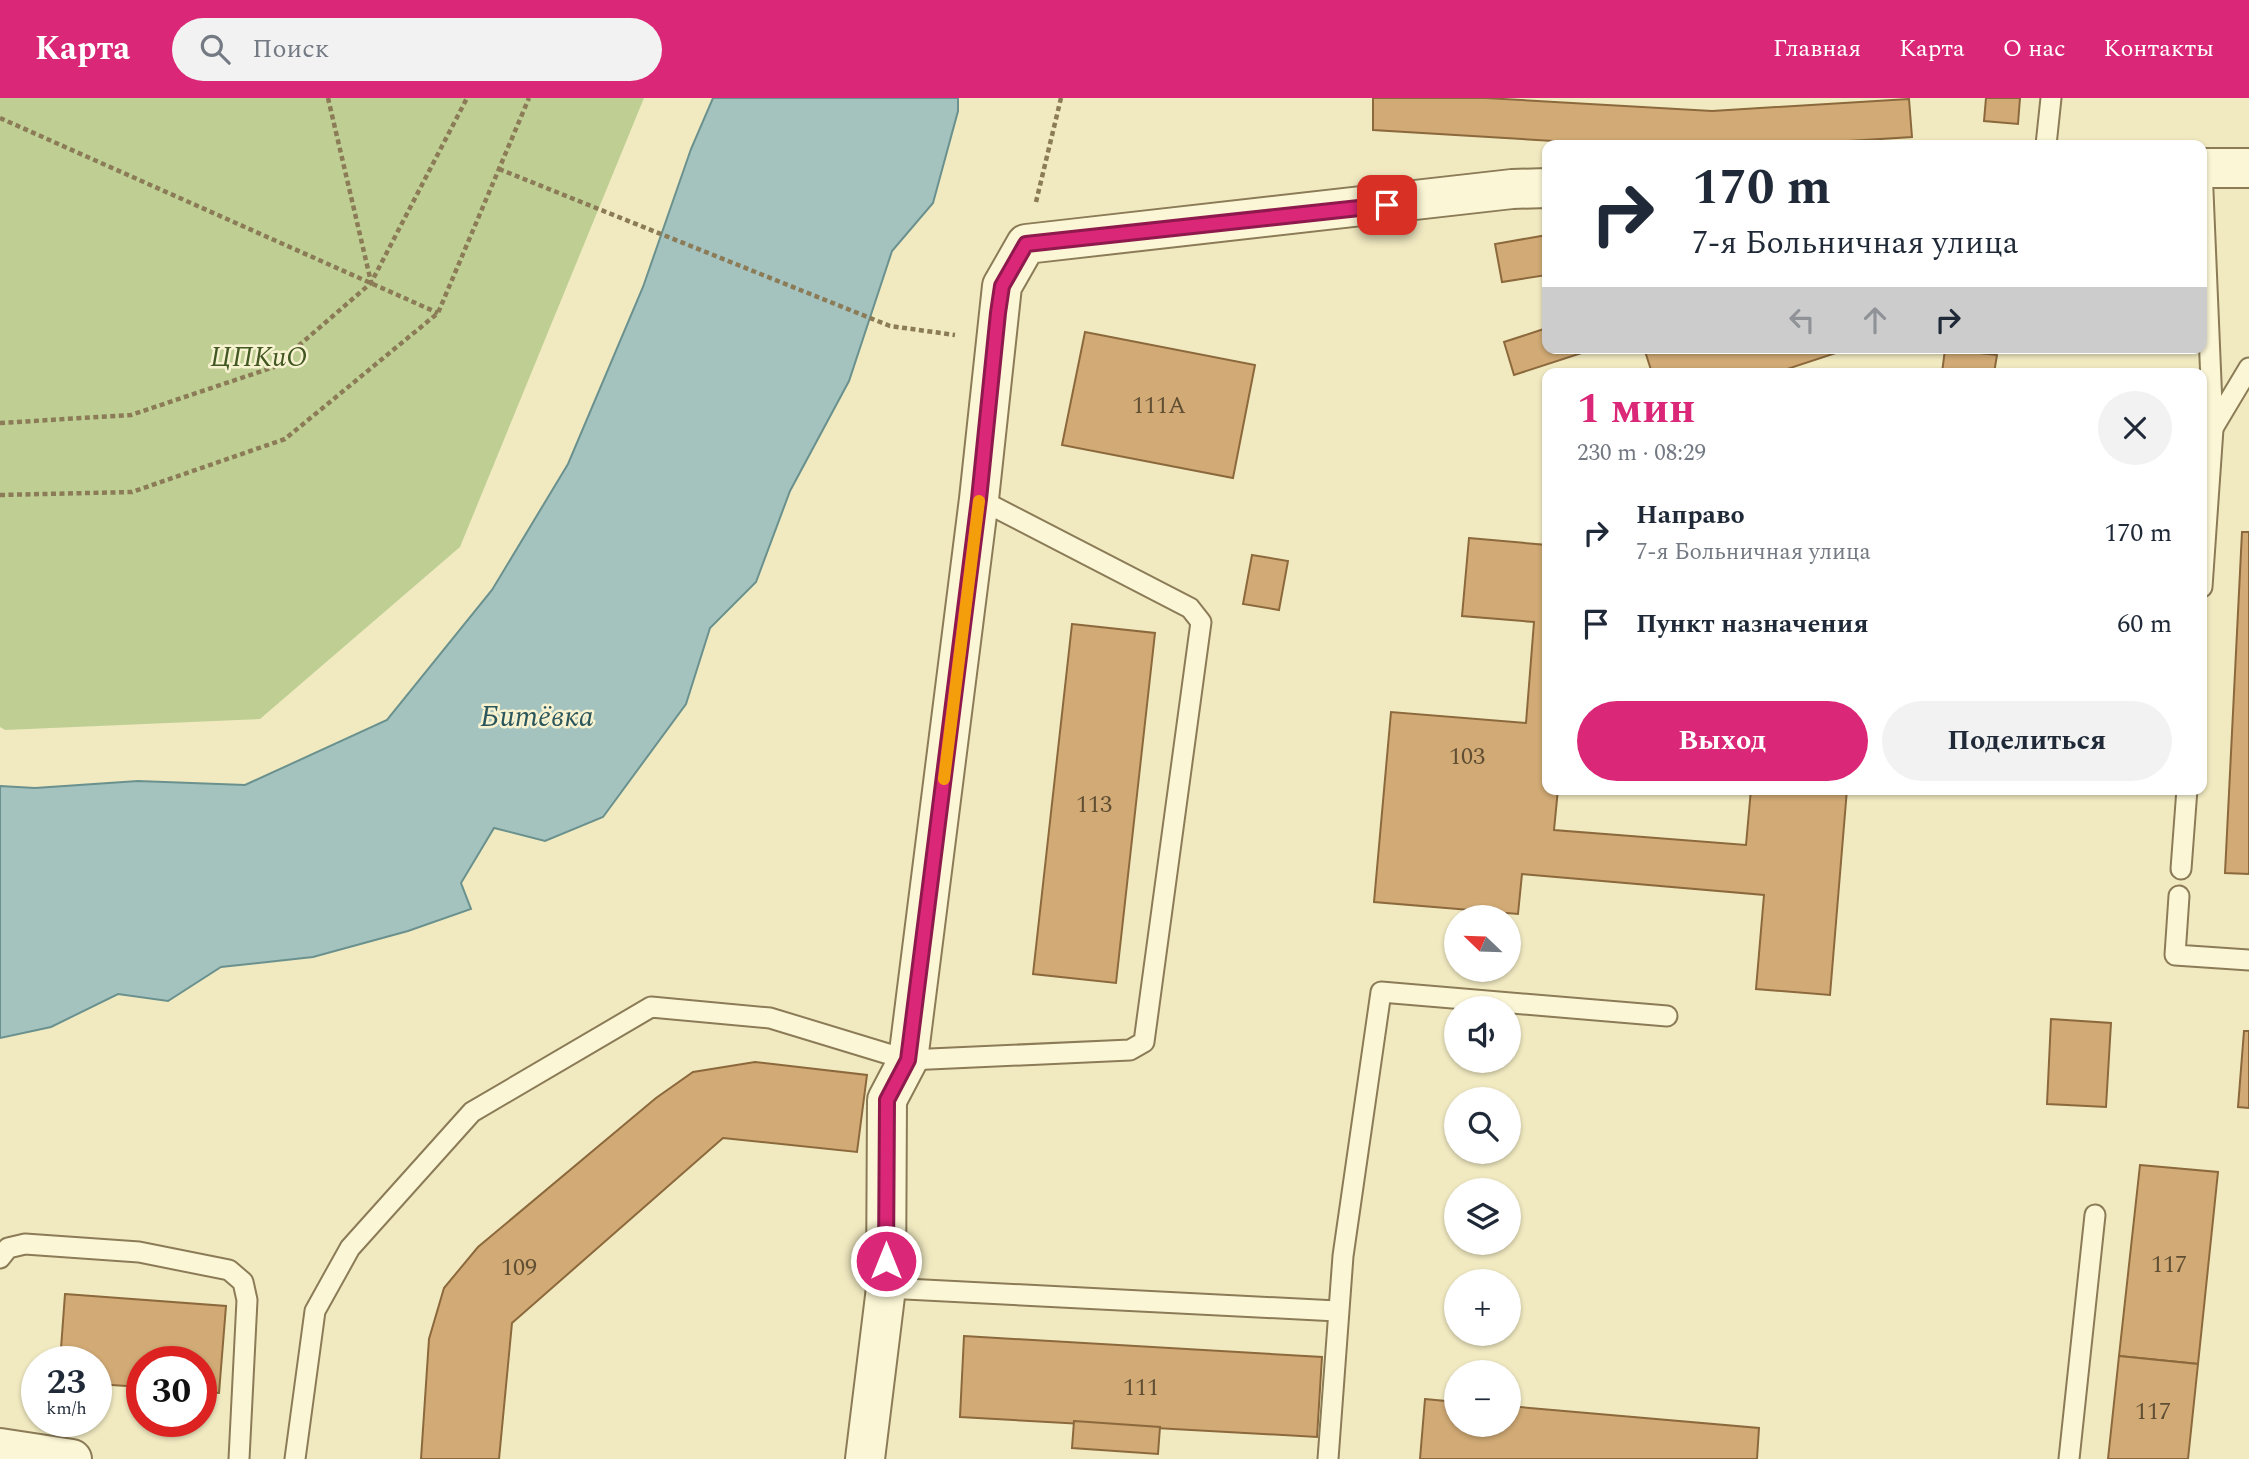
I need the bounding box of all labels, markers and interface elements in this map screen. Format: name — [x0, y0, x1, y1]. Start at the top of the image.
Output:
search box — [172, 18, 662, 81]
text: Карта — [35, 24, 130, 74]
text: Поиск — [252, 29, 329, 69]
icon: search — [196, 30, 234, 68]
text: Главная — [1773, 31, 1861, 67]
text: Карта — [1899, 31, 1965, 67]
text: О нас — [2003, 31, 2066, 67]
text: Контакты — [2104, 31, 2214, 67]
text: 170 m — [1692, 151, 1831, 226]
icon: right — [1577, 168, 1668, 259]
pin — [1357, 175, 1417, 235]
icon: arrive — [1368, 186, 1406, 224]
text: 7-я Больничная улица — [1692, 219, 2019, 268]
icon: left — [1783, 301, 1821, 339]
icon: ahead — [1856, 301, 1894, 339]
icon: right — [1929, 301, 1967, 339]
park label: ЦПКиО — [210, 336, 308, 379]
text: 1 мин — [1577, 378, 1695, 441]
house number: 111А — [1132, 388, 1186, 424]
button: close — [2098, 391, 2172, 465]
text: 230 m · 08:29 — [1577, 436, 1706, 471]
text: Направо — [1636, 495, 1745, 535]
text: 170 m — [2104, 513, 2172, 553]
icon: right — [1577, 514, 1615, 552]
text: 7-я Больничная улица — [1636, 535, 1871, 570]
text: Пункт назначения — [1636, 604, 1869, 644]
text: 60 m — [2117, 604, 2172, 644]
icon: arrive — [1577, 605, 1615, 643]
water label: Битёвка — [480, 694, 594, 740]
button: Выход — [1577, 701, 1868, 781]
button: Поделиться — [1882, 701, 2172, 781]
house number: 103 — [1449, 739, 1485, 775]
house number: 113 — [1076, 787, 1112, 823]
north arrow — [1444, 905, 1521, 982]
map controls — [1444, 905, 1521, 1437]
button: sound — [1444, 996, 1521, 1073]
button: search — [1444, 1087, 1521, 1164]
button: layers — [1444, 1178, 1521, 1255]
position arrow — [849, 1224, 923, 1298]
house number: 117 — [2151, 1247, 2187, 1283]
house number: 109 — [501, 1250, 537, 1286]
button: + — [1444, 1269, 1521, 1346]
speed limit sign: 30 — [126, 1346, 217, 1437]
text: 23 — [47, 1356, 86, 1409]
button: − — [1444, 1360, 1521, 1437]
house number: 111 — [1123, 1370, 1159, 1406]
house number: 117 — [2135, 1394, 2171, 1430]
text: km/h — [46, 1395, 87, 1422]

